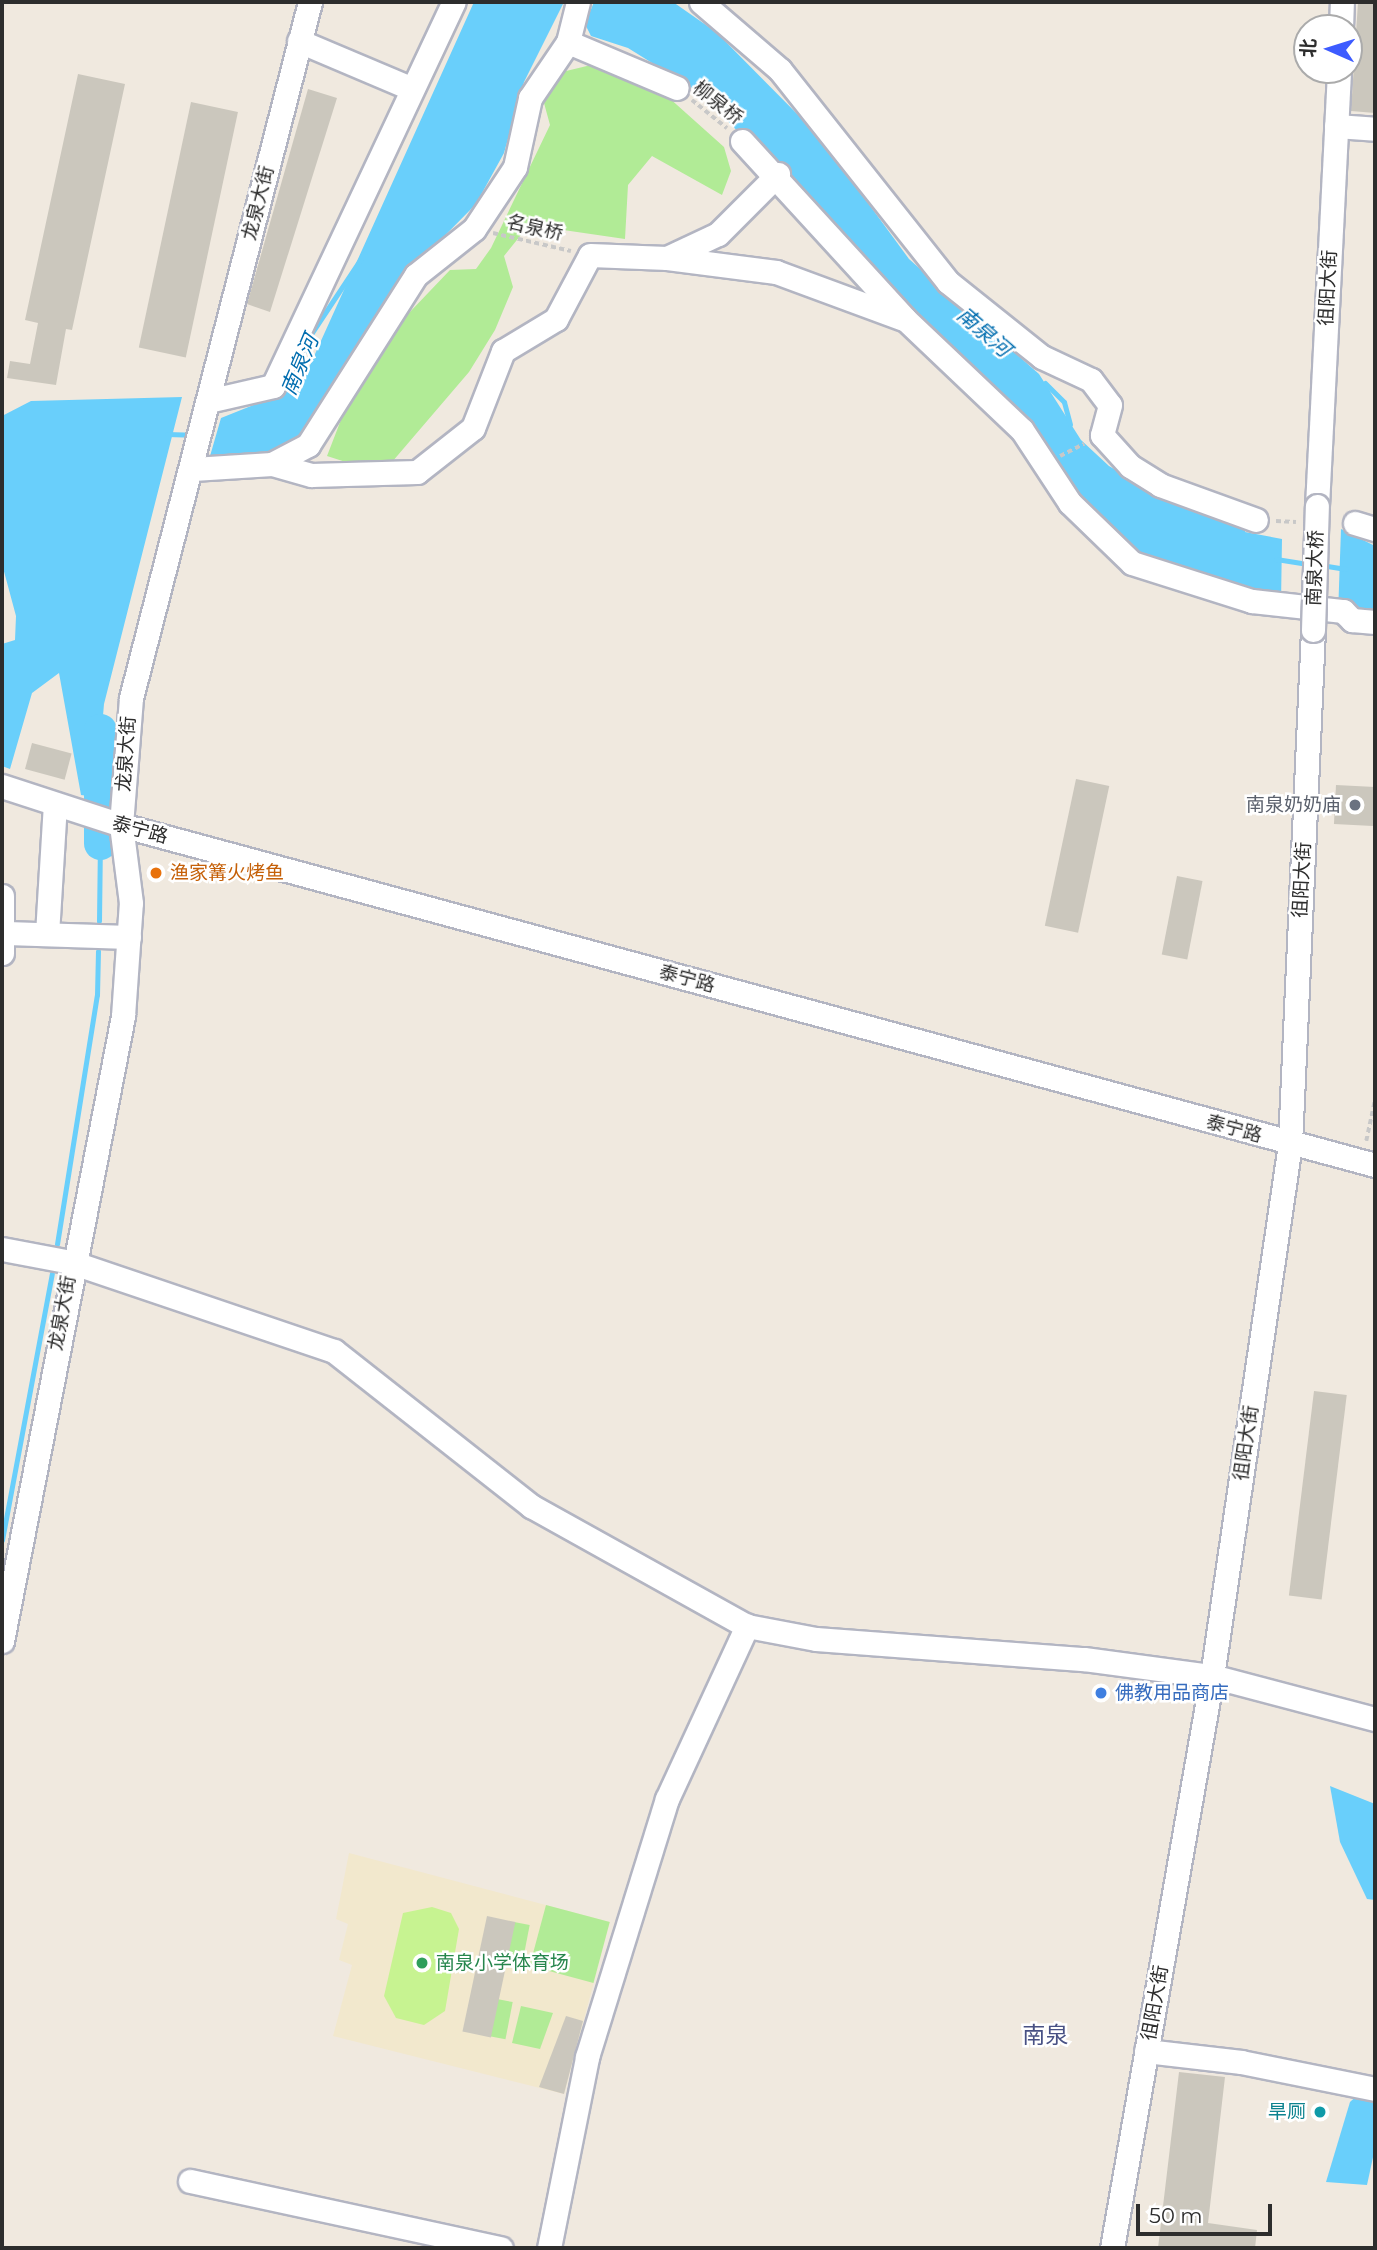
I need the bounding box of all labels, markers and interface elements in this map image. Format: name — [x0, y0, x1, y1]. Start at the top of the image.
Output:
north arrow — [1293, 14, 1363, 84]
text: 北 — [1297, 38, 1321, 58]
street label: 柳泉桥 — [689, 76, 747, 130]
street label: 龙泉大街 — [238, 163, 278, 243]
street label: 名泉桥 — [505, 210, 565, 246]
street label: 徂阳大街 — [1315, 249, 1341, 327]
water label: 南泉河 — [952, 302, 1016, 362]
water label: 南泉河 — [276, 331, 324, 399]
street label: 南泉大桥 — [1302, 530, 1328, 606]
street label: 龙泉大街 — [112, 715, 140, 793]
place label: 南泉奶奶庙 — [1246, 794, 1341, 816]
marker: 南泉奶奶庙 — [1347, 797, 1363, 813]
street label: 泰宁路 — [110, 812, 170, 848]
street label: 徂阳大街 — [1289, 841, 1315, 919]
place label: 渔家篝火烤鱼 — [170, 862, 284, 884]
marker: 渔家篝火烤鱼 — [148, 865, 164, 881]
street label: 泰宁路 — [657, 961, 717, 997]
street label: 泰宁路 — [1204, 1111, 1264, 1147]
street label: 龙泉大街 — [44, 1274, 80, 1352]
street label: 徂阳大街 — [1229, 1404, 1263, 1482]
place label: 佛教用品商店 — [1115, 1682, 1229, 1704]
marker: 佛教用品商店 — [1093, 1685, 1109, 1701]
place label: 南泉小学体育场 — [436, 1952, 569, 1974]
marker: 南泉小学体育场 — [414, 1955, 430, 1971]
street label: 徂阳大街 — [1137, 1964, 1173, 2042]
district label: 南泉 — [1022, 2021, 1068, 2049]
place label: 旱厕 — [1268, 2101, 1306, 2123]
marker: 旱厕 — [1312, 2104, 1328, 2120]
scale bar — [1139, 2190, 1276, 2234]
text: 50 m — [1149, 2203, 1203, 2228]

